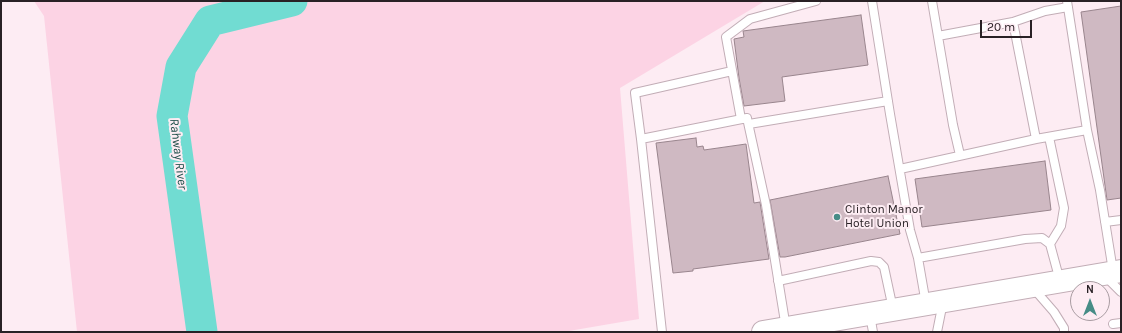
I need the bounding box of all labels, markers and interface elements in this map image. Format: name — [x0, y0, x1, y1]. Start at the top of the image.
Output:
scale bar — [982, 12, 1034, 38]
text: 20 m — [987, 20, 1015, 34]
water label: Rahway River — [166, 118, 190, 190]
place label: Clinton Manor Hotel Union — [845, 203, 923, 231]
marker: Clinton Manor Hotel Union — [832, 212, 842, 222]
north arrow — [1070, 281, 1110, 321]
text: N — [1086, 283, 1094, 296]

